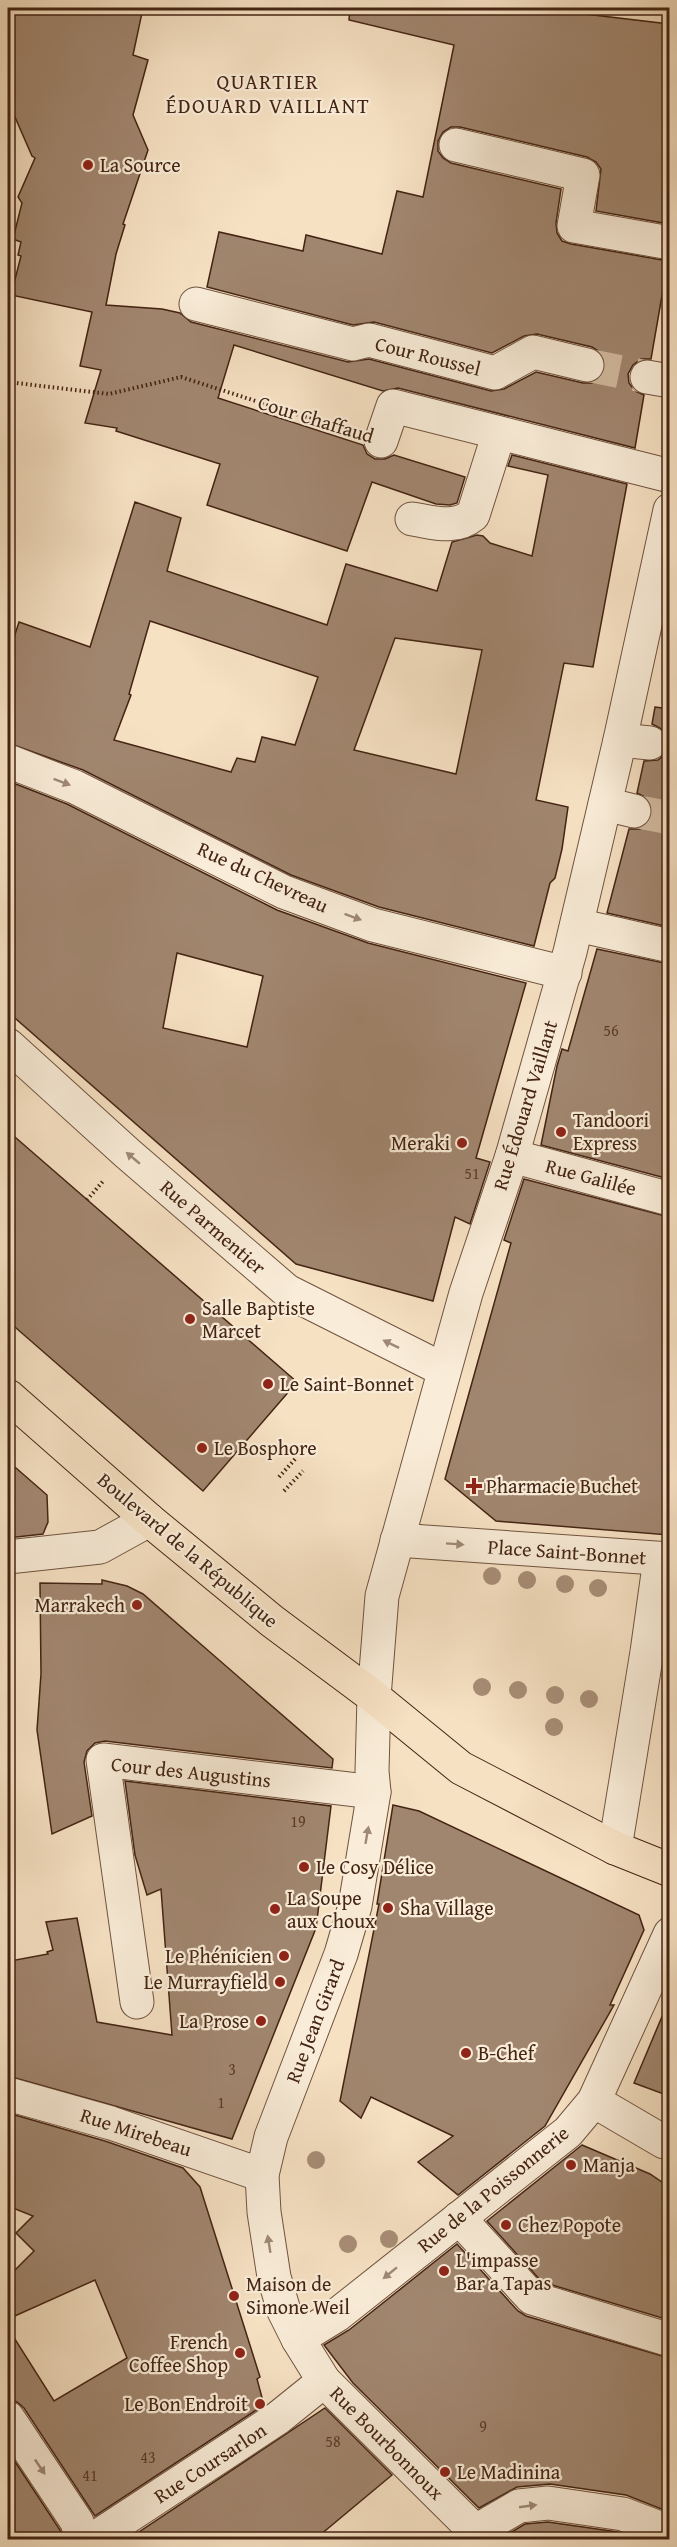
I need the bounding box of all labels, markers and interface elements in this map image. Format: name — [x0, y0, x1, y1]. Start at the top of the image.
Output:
district label: QUARTIER ÉDOUARD VAILLANT — [166, 66, 370, 121]
place label: La Source — [100, 150, 181, 179]
marker: La Source — [81, 158, 95, 172]
street label: Cour Roussel — [372, 328, 484, 383]
street label: Cour Chaffaud — [255, 387, 378, 450]
one-way arrow — [53, 777, 71, 787]
street label: Rue du Chevreau — [193, 834, 333, 920]
one-way arrow — [344, 913, 362, 922]
street label: Rue Édouard Vaillant — [485, 1016, 564, 1193]
house number: 56 — [603, 1018, 619, 1042]
place label: Tandoori Express — [573, 1105, 649, 1157]
marker: Tandoori Express — [554, 1125, 568, 1139]
place label: Meraki — [391, 1128, 450, 1157]
marker: Meraki — [455, 1136, 469, 1150]
street label: Rue Galilée — [542, 1150, 640, 1203]
one-way arrow — [125, 1151, 141, 1164]
house number: 51 — [464, 1161, 480, 1185]
street label: Rue Parmentier — [154, 1172, 273, 1281]
place label: Salle Baptiste Marcet — [202, 1293, 315, 1345]
marker: Salle Baptiste Marcet — [183, 1312, 197, 1326]
one-way arrow — [383, 1340, 400, 1349]
place label: Le Saint-Bonnet — [280, 1369, 414, 1398]
marker: Le Saint-Bonnet — [261, 1377, 275, 1391]
place label: Le Bosphore — [214, 1433, 317, 1462]
marker: Le Bosphore — [195, 1441, 209, 1455]
street label: Boulevard de la République — [92, 1465, 285, 1634]
place label: Pharmacie Buchet — [486, 1471, 638, 1500]
marker: Pharmacie Buchet — [467, 1479, 481, 1493]
street label: Place Saint-Bonnet — [487, 1531, 647, 1572]
one-way arrow — [446, 1540, 465, 1549]
place label: Marrakech — [34, 1590, 125, 1619]
marker: Marrakech — [130, 1598, 144, 1612]
street label: Cour des Augustins — [110, 1749, 272, 1794]
house number: 19 — [290, 1809, 306, 1833]
one-way arrow — [363, 1826, 372, 1845]
place label: Le Cosy Délice — [316, 1852, 434, 1881]
marker: Le Cosy Délice — [297, 1860, 311, 1874]
place label: La Soupe aux Choux — [287, 1883, 376, 1935]
place label: Sha Village — [400, 1893, 494, 1922]
marker: Sha Village — [381, 1901, 395, 1915]
marker: La Soupe aux Choux — [268, 1902, 282, 1916]
place label: Le Phénicien — [165, 1941, 272, 1970]
marker: Le Phénicien — [277, 1949, 291, 1963]
street label: Rue Jean Girard — [278, 1954, 352, 2087]
place label: Le Murrayfield — [144, 1967, 268, 1996]
marker: Le Murrayfield — [273, 1975, 287, 1989]
place label: La Prose — [179, 2006, 249, 2035]
marker: La Prose — [254, 2014, 268, 2028]
place label: B-Chef — [478, 2038, 537, 2067]
marker: B-Chef — [459, 2046, 473, 2060]
house number: 3 — [228, 2057, 236, 2081]
house number: 1 — [217, 2090, 225, 2114]
street label: Rue Mirebeau — [77, 2100, 196, 2163]
street label: Rue de la Poissonnerie — [411, 2118, 575, 2259]
place label: Manja — [583, 2150, 635, 2179]
marker: Manja — [564, 2158, 578, 2172]
place label: Chez Popote — [518, 2210, 621, 2239]
marker: Chez Popote — [499, 2218, 513, 2232]
one-way arrow — [264, 2234, 273, 2253]
place label: L'impasse Bar a Tapas — [456, 2245, 551, 2297]
marker: L'impasse Bar a Tapas — [437, 2264, 451, 2278]
one-way arrow — [382, 2266, 397, 2279]
place label: Maison de Simone Weil — [246, 2269, 350, 2321]
marker: Maison de Simone Weil — [227, 2289, 241, 2303]
place label: French Coffee Shop — [129, 2327, 228, 2379]
marker: French Coffee Shop — [233, 2346, 247, 2360]
street label: Rue Bourbonnoux — [324, 2379, 452, 2507]
place label: Le Bon Endroit — [124, 2389, 248, 2418]
marker: Le Bon Endroit — [253, 2397, 267, 2411]
house number: 9 — [479, 2414, 487, 2438]
street label: Rue Coursarlon — [148, 2415, 272, 2510]
house number: 58 — [325, 2429, 341, 2453]
house number: 43 — [140, 2445, 156, 2469]
place label: Le Madinina — [457, 2457, 561, 2486]
one-way arrow — [34, 2459, 45, 2475]
house number: 41 — [82, 2463, 98, 2487]
marker: Le Madinina — [438, 2465, 452, 2479]
one-way arrow — [518, 2501, 537, 2510]

